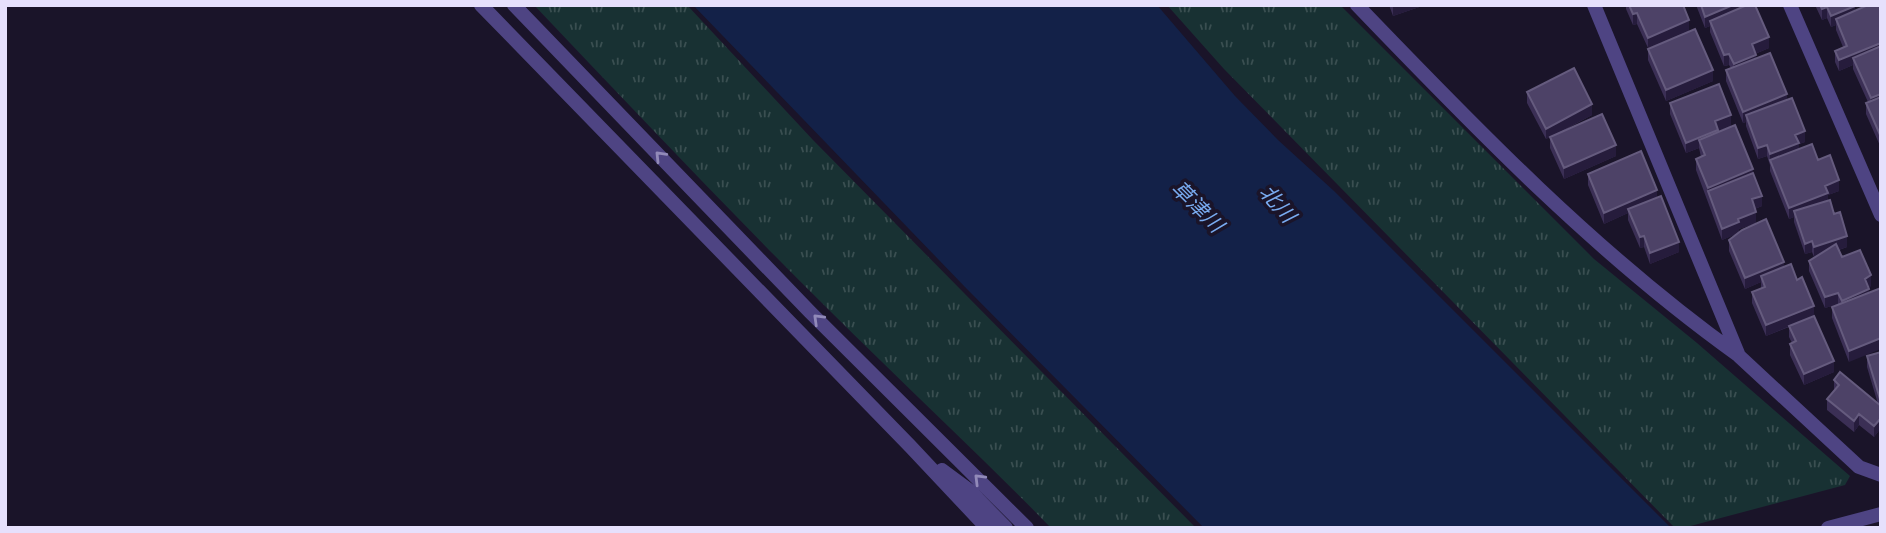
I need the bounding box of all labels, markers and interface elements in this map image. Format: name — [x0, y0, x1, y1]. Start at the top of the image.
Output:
one-way arrow — [655, 151, 668, 164]
water label: 草津川 — [1167, 175, 1231, 239]
water label: 北川 — [1254, 179, 1303, 229]
one-way arrow — [813, 315, 826, 328]
one-way arrow — [975, 475, 988, 488]

